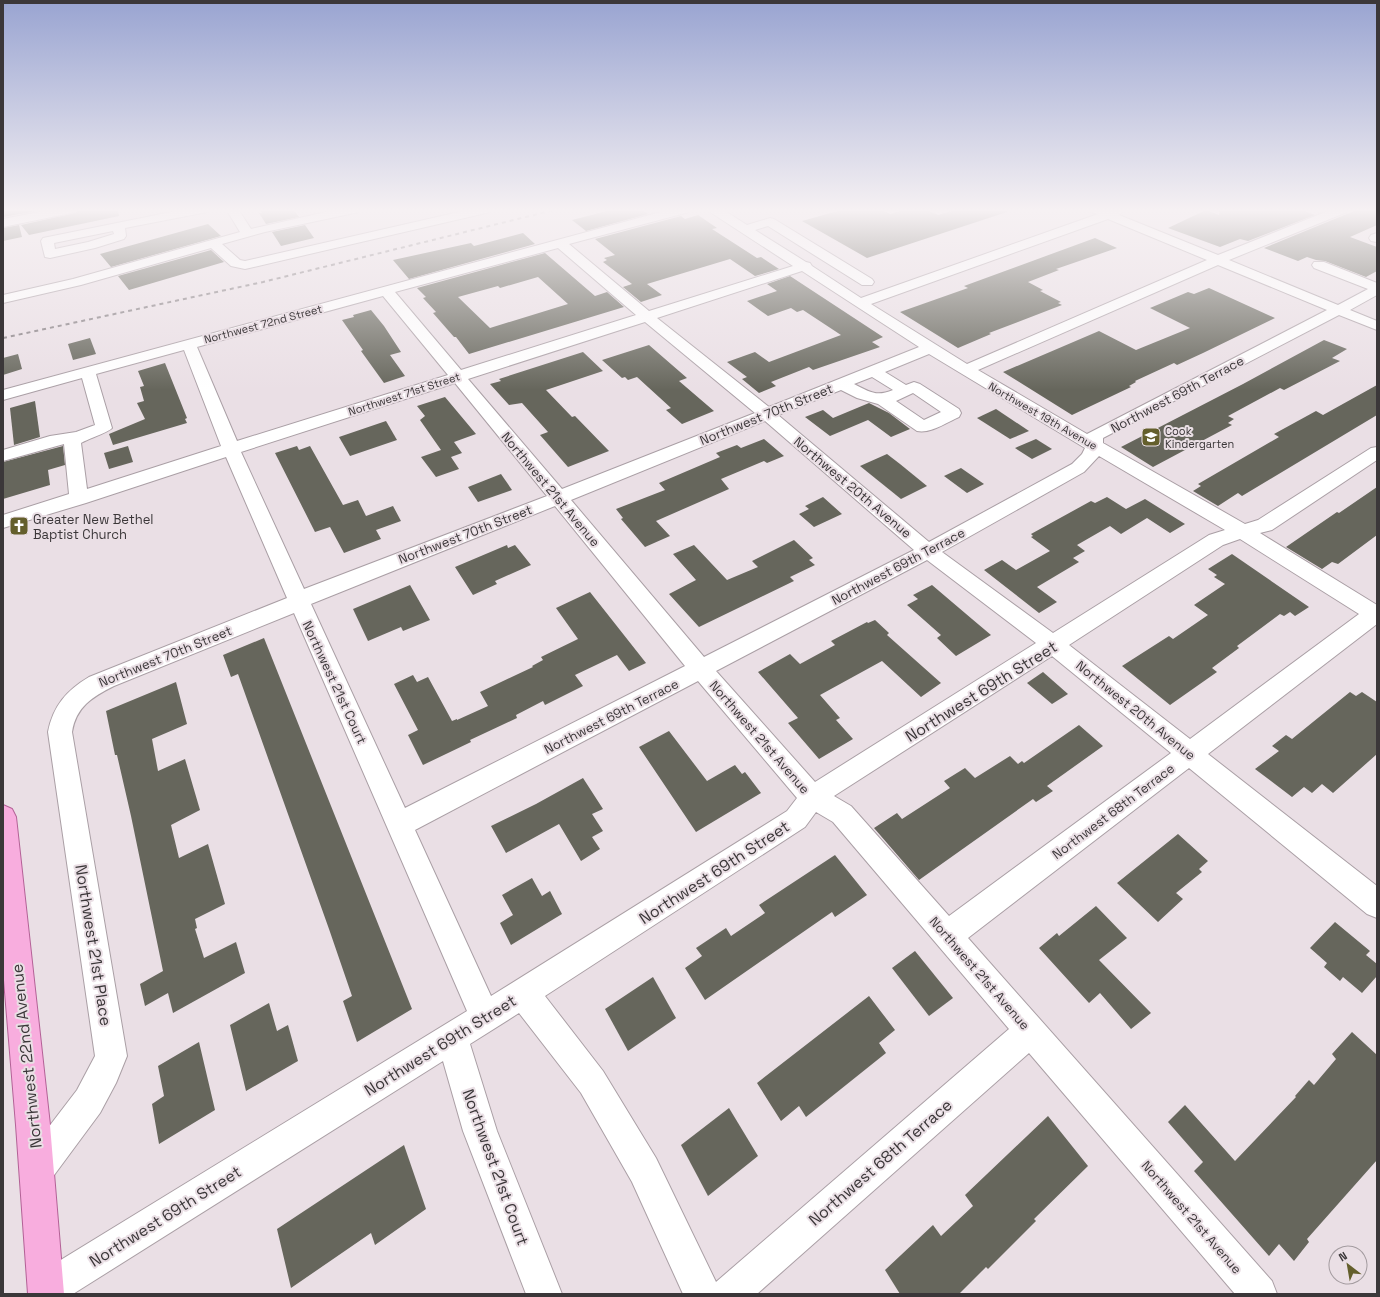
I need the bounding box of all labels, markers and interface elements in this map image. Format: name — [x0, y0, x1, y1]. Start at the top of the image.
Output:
street label: Northwest 72nd Street — [202, 301, 324, 347]
street label: Northwest 69th Terrace — [1108, 352, 1247, 437]
street label: Northwest 71st Street — [346, 369, 462, 419]
street label: Northwest 19th Avenue — [986, 379, 1100, 453]
street label: Northwest 70th Street — [697, 380, 835, 449]
place label: Cook Kindergarten — [1165, 424, 1234, 451]
school or university icon: Cook Kindergarten — [1140, 426, 1162, 448]
street label: Northwest 21st Avenue — [498, 429, 604, 550]
street label: Northwest 20th Avenue — [790, 433, 915, 542]
street label: Northwest 70th Street — [396, 501, 535, 568]
place label: Greater New Bethel Baptist Church — [33, 511, 154, 543]
church icon: Greater New Bethel Baptist Church — [8, 515, 30, 537]
street label: Northwest 69th Terrace — [829, 524, 968, 609]
street label: Northwest 21st Court — [299, 618, 371, 747]
street label: Northwest 70th Street — [96, 622, 234, 691]
street label: Northwest 69th Street — [901, 636, 1061, 747]
street label: Northwest 20th Avenue — [1073, 657, 1199, 764]
street label: Northwest 69th Terrace — [541, 675, 681, 758]
street label: Northwest 21st Avenue — [706, 677, 813, 797]
street label: Northwest 68th Terrace — [1049, 760, 1178, 863]
street label: Northwest 69th Street — [635, 816, 793, 929]
street label: Northwest 21st Place — [70, 863, 117, 1027]
street label: Northwest 21st Avenue — [926, 913, 1033, 1033]
street label: Northwest 22nd Avenue — [6, 963, 47, 1149]
street label: Northwest 69th Street — [360, 990, 520, 1101]
street label: Northwest 21st Court — [457, 1086, 534, 1248]
street label: Northwest 68th Terrace — [804, 1094, 956, 1230]
street label: Northwest 21st Avenue — [1138, 1157, 1245, 1277]
street label: Northwest 69th Street — [85, 1161, 245, 1272]
north arrow — [1328, 1245, 1368, 1285]
text: N — [1336, 1249, 1350, 1264]

